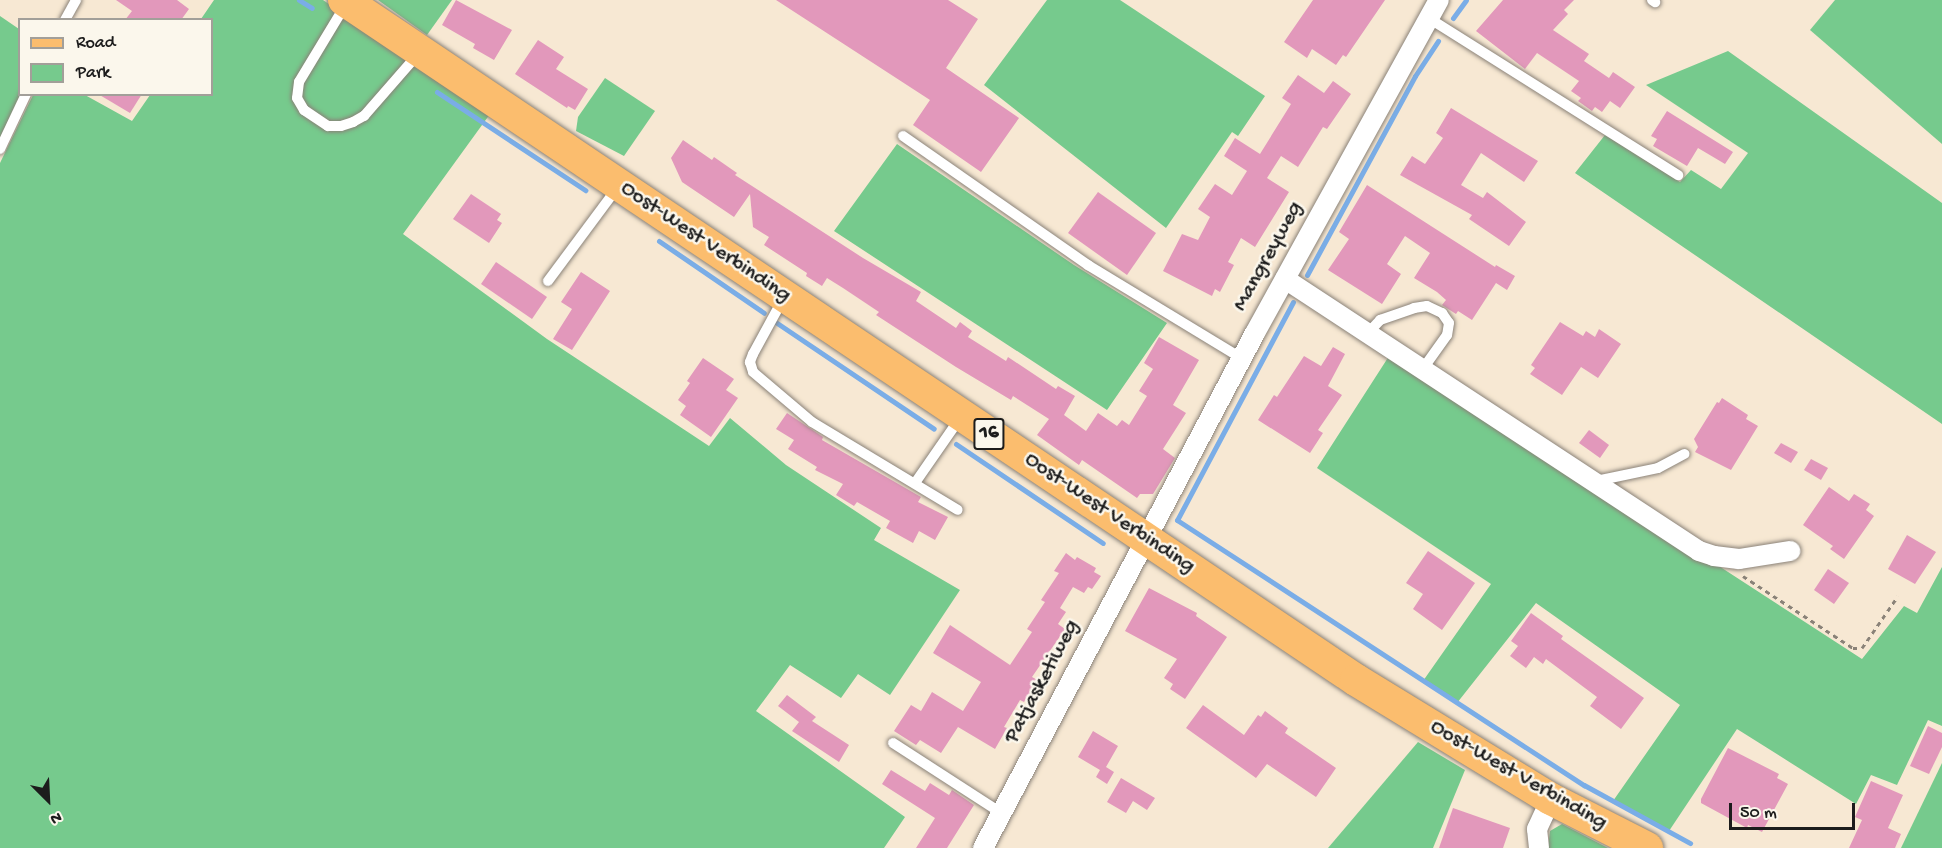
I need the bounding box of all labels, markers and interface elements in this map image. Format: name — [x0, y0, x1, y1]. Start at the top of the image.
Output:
legend — [18, 18, 213, 96]
text: Road — [76, 33, 115, 54]
text: Park — [76, 63, 110, 84]
street label: Oost-West Verbinding — [615, 176, 795, 310]
street label: Mangreyweg — [1228, 198, 1310, 316]
road number: 16 — [972, 416, 1006, 452]
street label: Oost-West Verbinding — [1019, 447, 1199, 581]
street label: Patjasketiweg — [999, 616, 1087, 748]
street label: Oost-West Verbinding — [1425, 715, 1611, 837]
north arrow — [18, 770, 78, 830]
scale bar — [1732, 791, 1858, 829]
text: 50 m — [1740, 803, 1777, 824]
text: N — [47, 806, 64, 828]

